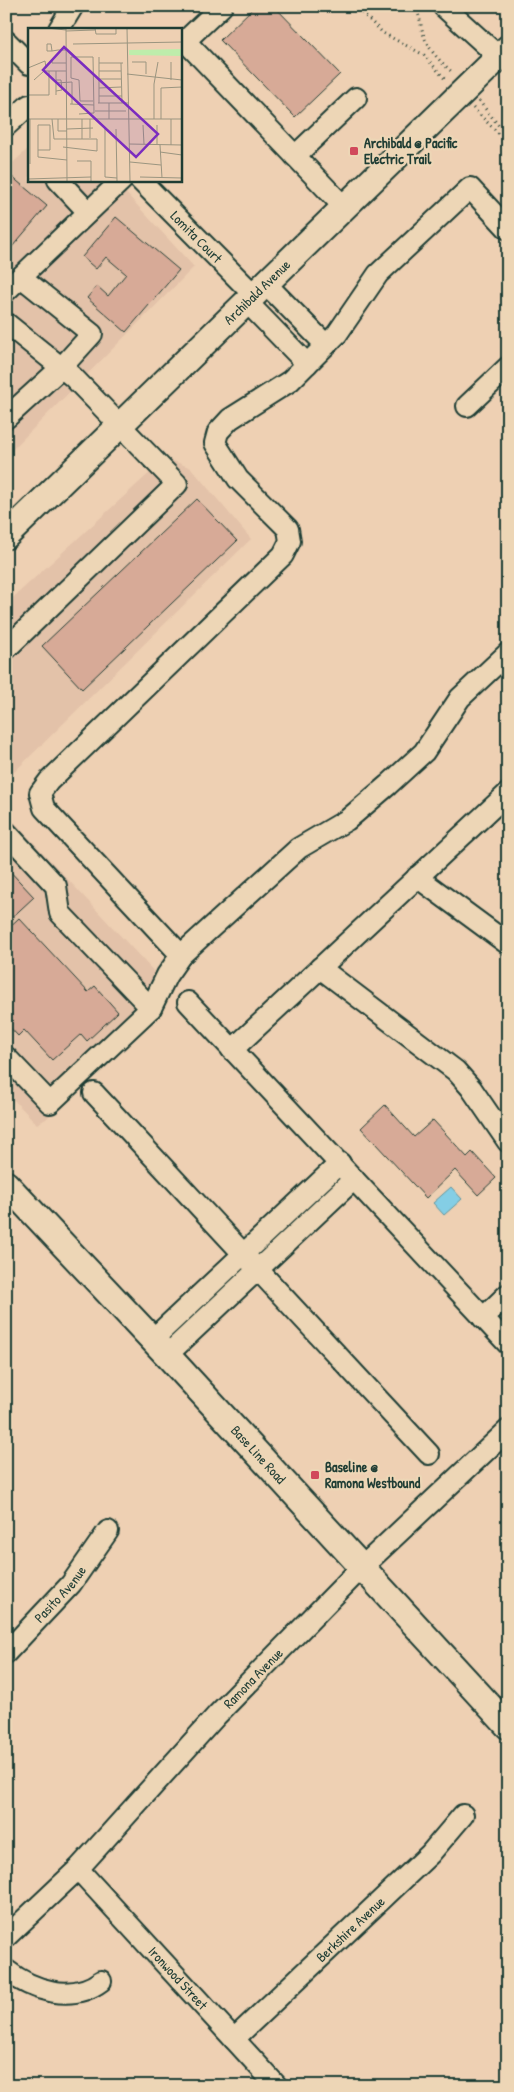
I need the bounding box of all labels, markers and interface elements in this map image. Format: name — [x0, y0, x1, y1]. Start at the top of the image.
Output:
inset map — [28, 28, 181, 181]
place label: Archibald @ Pacific Electric Trail — [364, 133, 458, 168]
marker: Archibald @ Pacific Electric Trail — [348, 145, 360, 157]
street label: Lomita Court — [167, 206, 227, 267]
street label: Archibald Avenue — [219, 255, 294, 328]
street label: Base Line Road — [227, 1421, 291, 1488]
place label: Baseline @ Ramona Westbound — [325, 1457, 421, 1492]
marker: Baseline @ Ramona Westbound — [309, 1469, 321, 1481]
street label: Pasito Avenue — [30, 1561, 90, 1626]
street label: Ramona Avenue — [219, 1643, 287, 1712]
street label: Berkshire Avenue — [311, 1891, 389, 1966]
street label: Ironwood Street — [144, 1942, 212, 2014]

